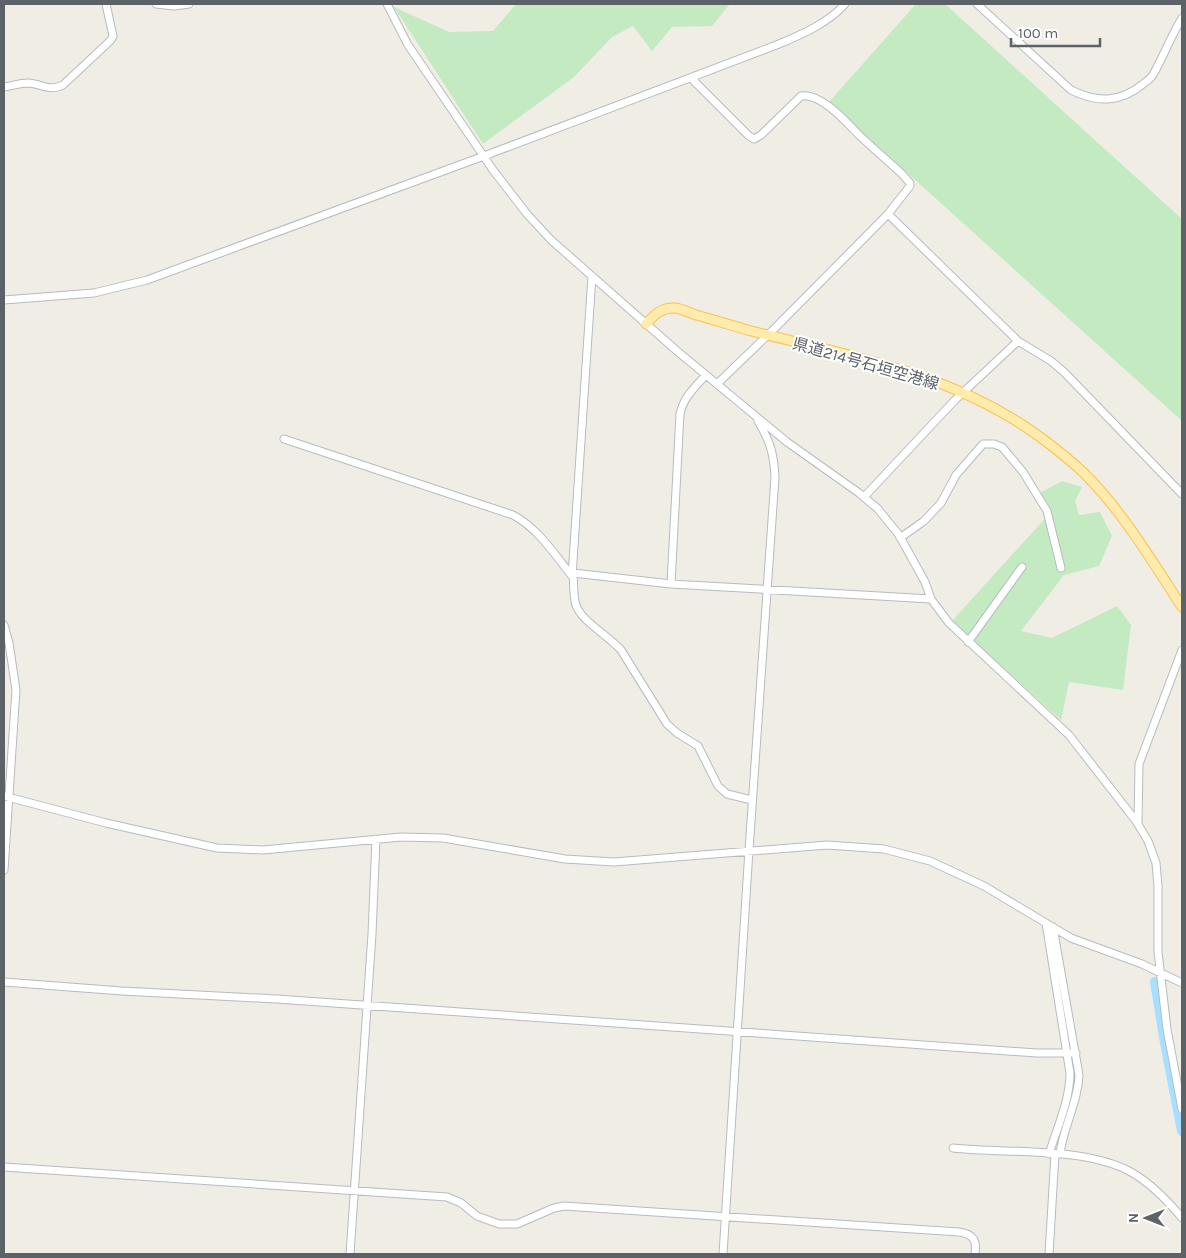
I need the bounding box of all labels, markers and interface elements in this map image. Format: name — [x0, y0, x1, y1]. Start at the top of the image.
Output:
scale bar — [1011, 15, 1100, 47]
text: 100 m — [1018, 24, 1058, 42]
street label: 県道214号石垣空港線 — [790, 333, 941, 393]
north arrow — [1121, 1193, 1171, 1243]
text: N — [1125, 1213, 1142, 1223]

